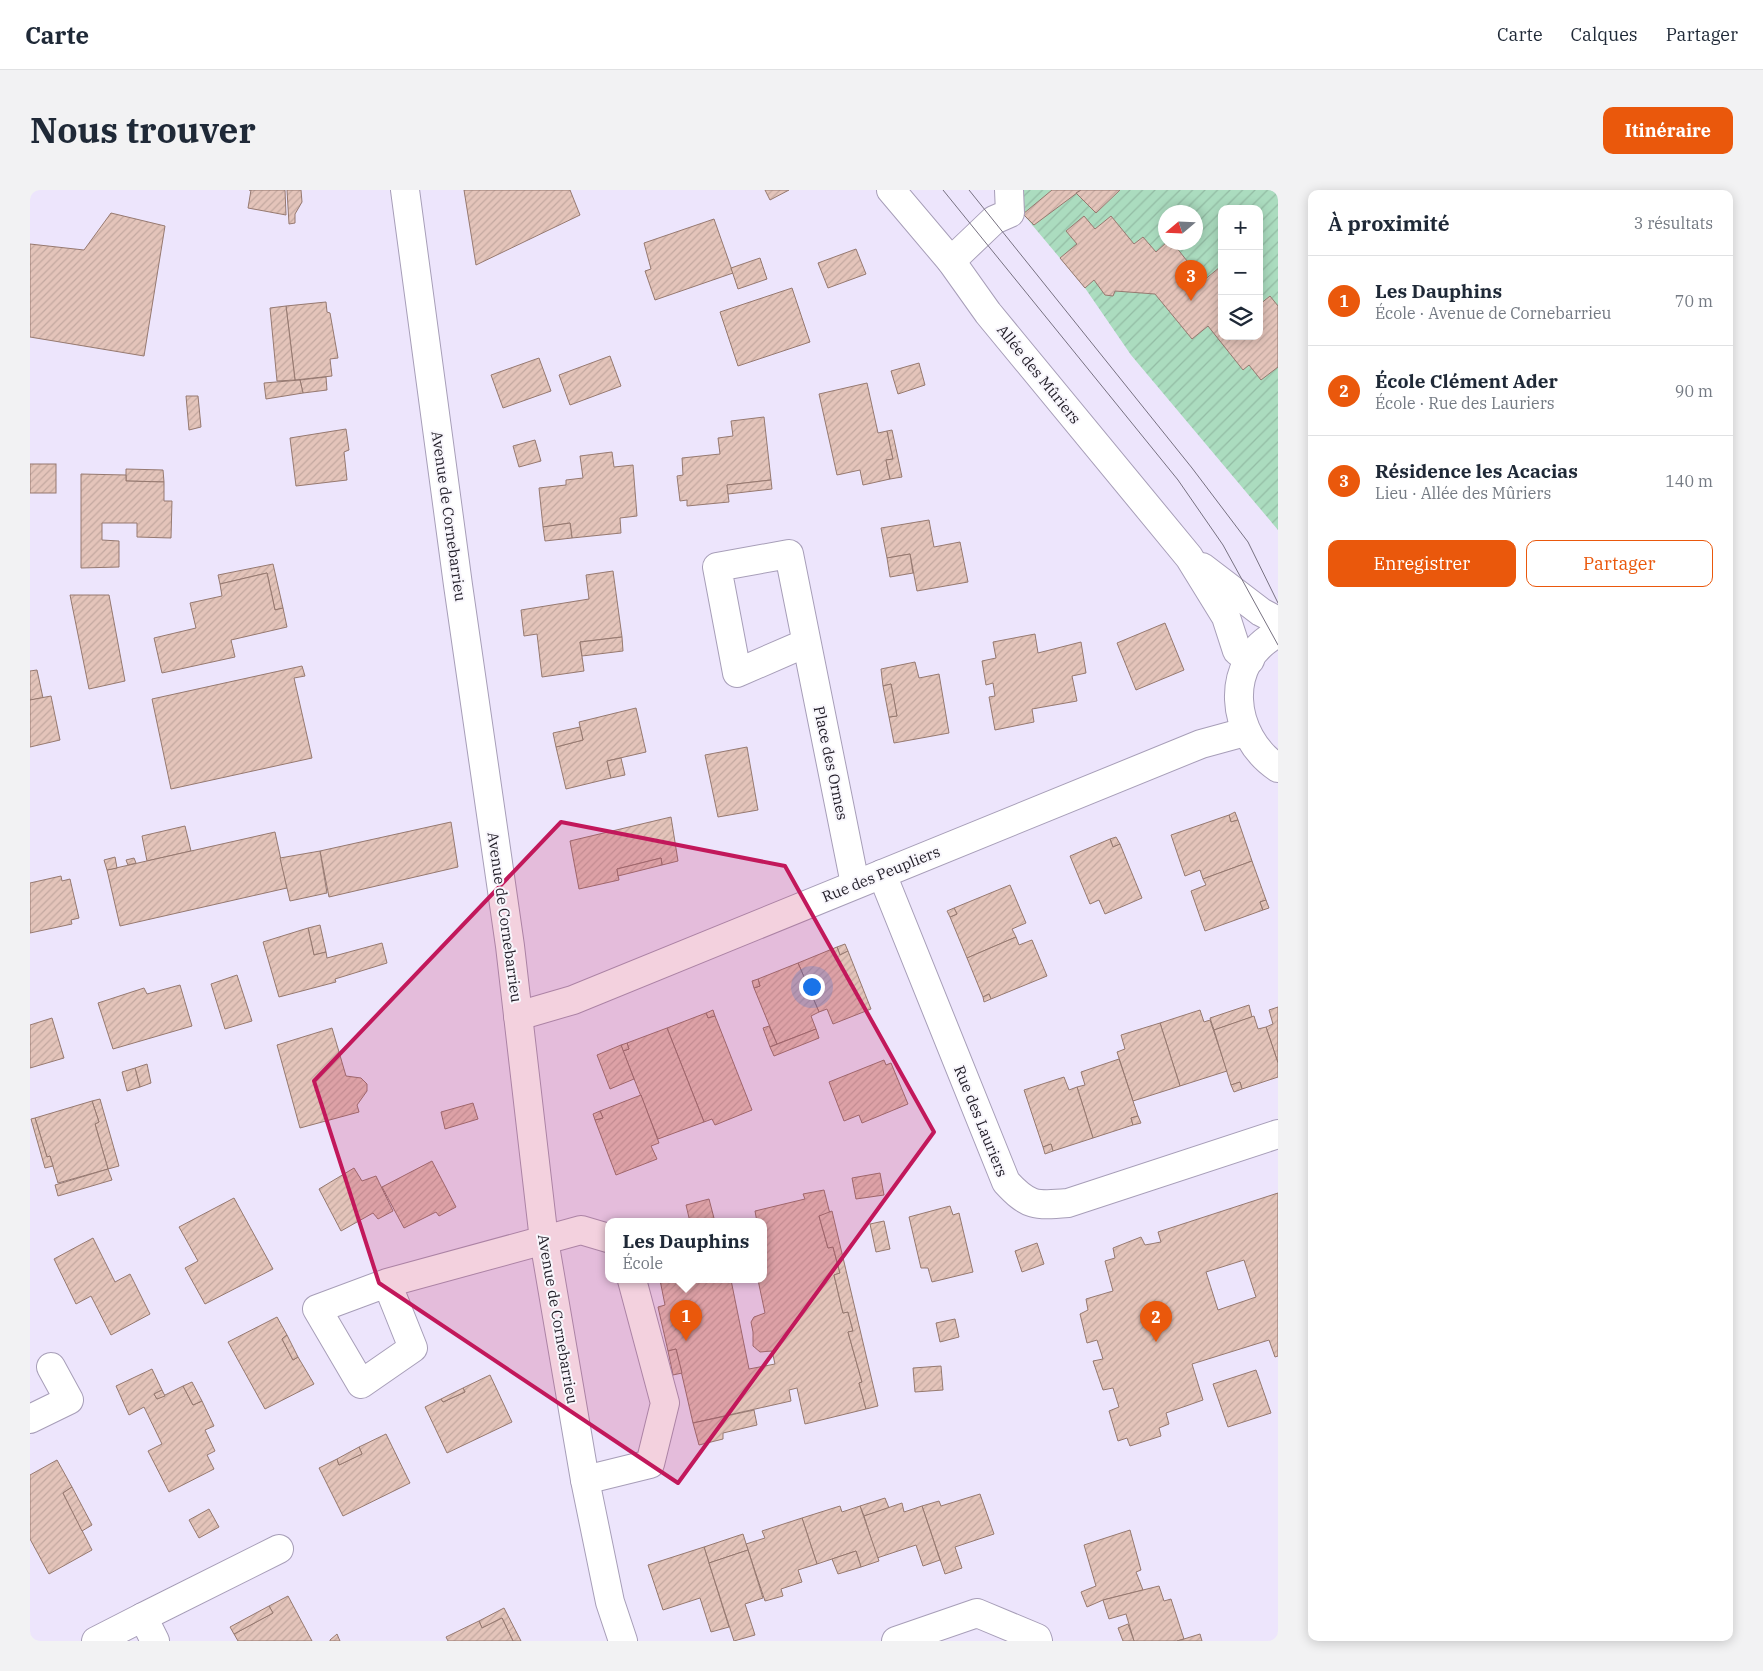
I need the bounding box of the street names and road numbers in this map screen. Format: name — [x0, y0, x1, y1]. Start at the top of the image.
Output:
street label: Allée des Mûriers — [993, 320, 1085, 428]
street label: Avenue de Cornebarrieu — [428, 430, 470, 602]
street label: Place des Ormes — [810, 704, 852, 822]
street label: Avenue de Cornebarrieu — [484, 831, 526, 1003]
street label: Rue des Peupliers — [819, 842, 943, 906]
street label: Rue des Lauriers — [950, 1063, 1012, 1179]
street label: Avenue de Cornebarrieu — [534, 1233, 582, 1405]

